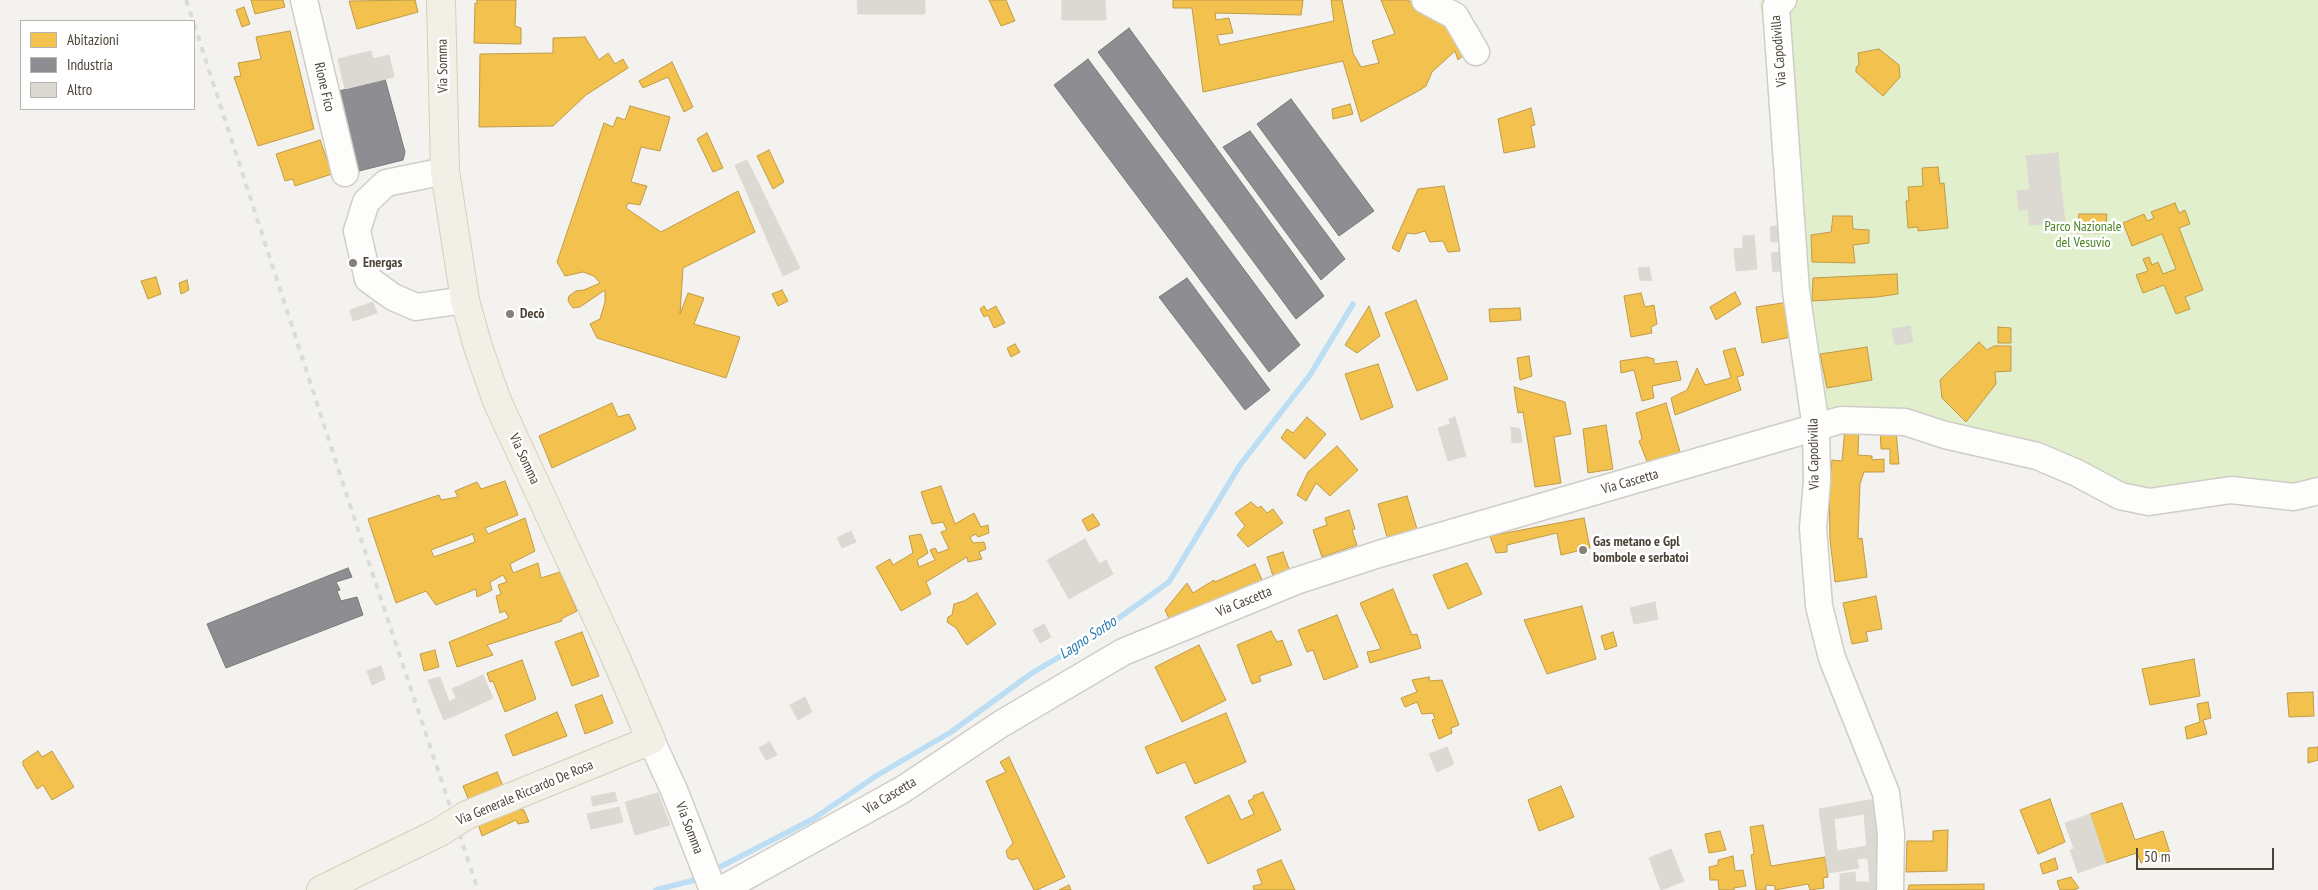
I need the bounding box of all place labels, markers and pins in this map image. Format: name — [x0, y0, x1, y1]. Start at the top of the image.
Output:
place label: Energas — [363, 255, 402, 271]
marker: Energas — [347, 257, 359, 269]
place label: Decò — [520, 306, 544, 322]
marker: Decò — [504, 308, 516, 320]
place label: Gas metano e Gpl bombole e serbatoi — [1593, 534, 1689, 566]
marker: Gas metano e Gpl bombole e serbatoi — [1577, 544, 1589, 556]

